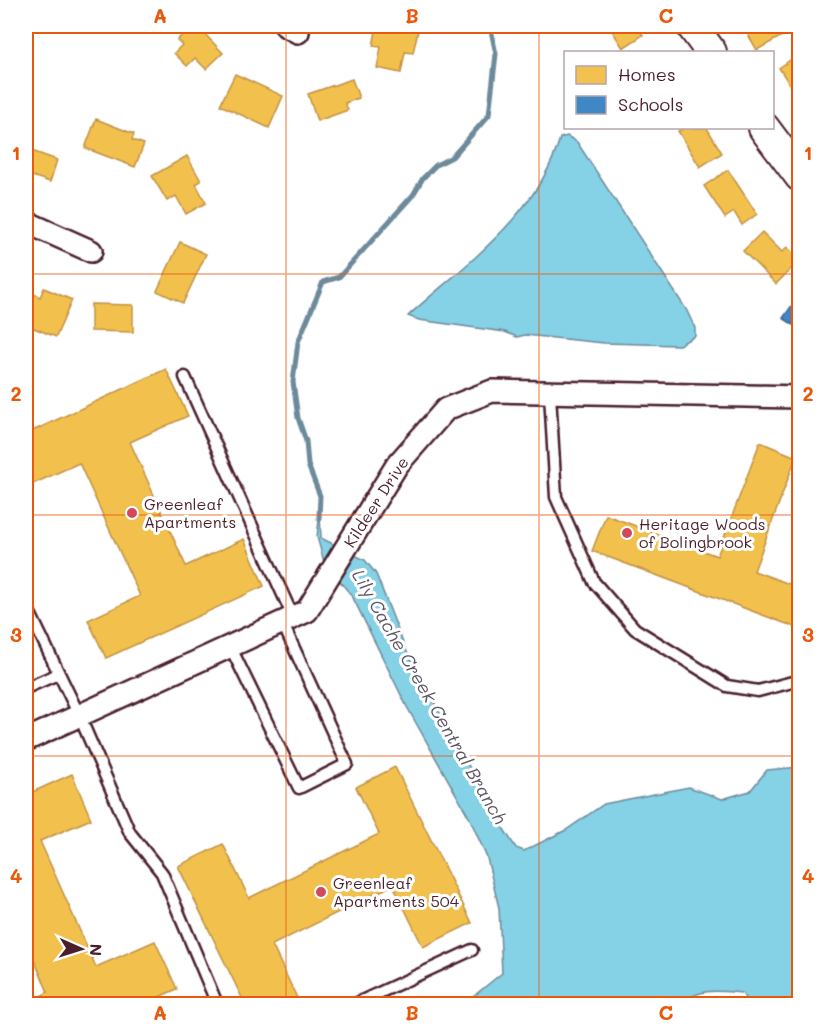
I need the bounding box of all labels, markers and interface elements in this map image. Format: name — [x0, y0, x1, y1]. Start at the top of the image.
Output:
text: A — [153, 2, 167, 28]
text: B — [405, 2, 419, 28]
text: C — [659, 2, 674, 28]
legend — [564, 51, 774, 129]
text: Homes — [618, 62, 676, 86]
text: Schools — [618, 92, 683, 116]
text: 1 — [12, 139, 20, 165]
text: 1 — [804, 139, 812, 165]
text: 2 — [10, 380, 22, 406]
text: 2 — [802, 380, 814, 406]
street label: Kildeer Drive — [338, 452, 413, 551]
place label: Greenleaf Apartments — [144, 493, 236, 532]
marker: Greenleaf Apartments — [125, 506, 139, 520]
place label: Heritage Woods of Bolingbrook — [639, 513, 766, 552]
marker: Heritage Woods of Bolingbrook — [620, 526, 634, 540]
water label: Lily Cache Creek Central Branch — [347, 565, 513, 828]
text: 3 — [10, 621, 22, 647]
text: 3 — [802, 621, 814, 647]
text: 4 — [10, 862, 23, 888]
text: 4 — [802, 862, 815, 888]
place label: Greenleaf Apartments 504 — [333, 872, 460, 911]
marker: Greenleaf Apartments 504 — [314, 885, 328, 899]
north arrow — [51, 919, 111, 979]
text: N — [86, 943, 107, 956]
text: A — [153, 999, 167, 1025]
text: B — [405, 999, 419, 1025]
text: C — [659, 999, 674, 1025]

